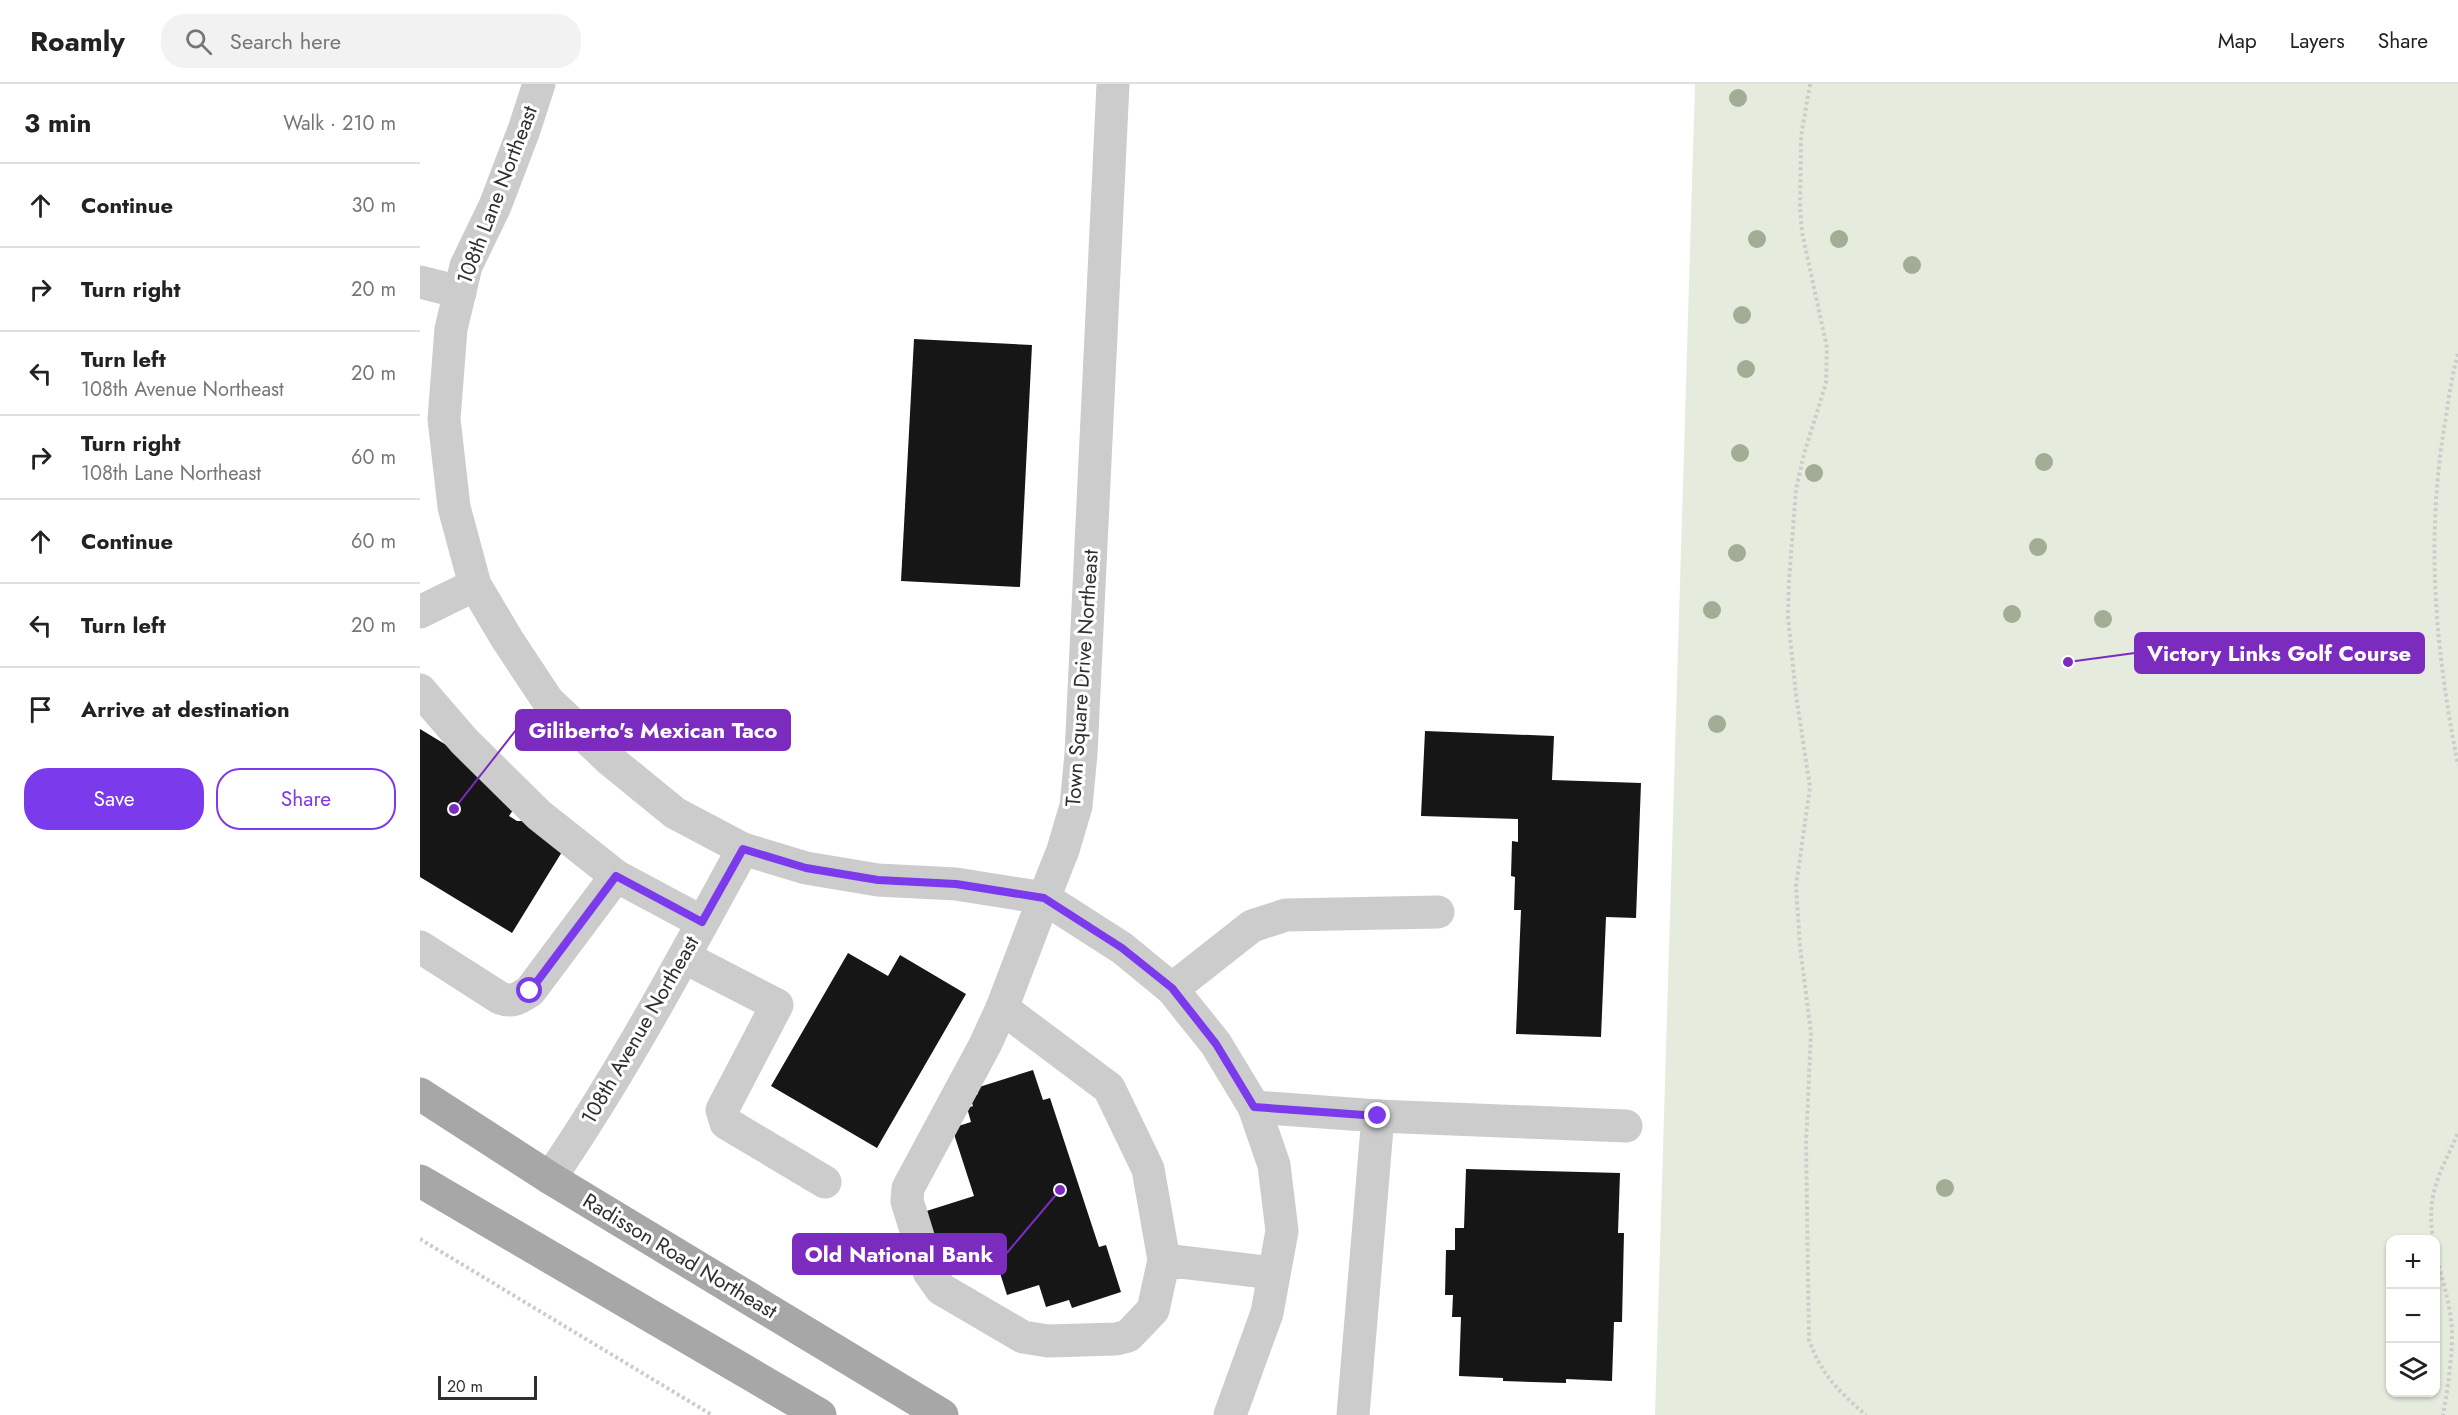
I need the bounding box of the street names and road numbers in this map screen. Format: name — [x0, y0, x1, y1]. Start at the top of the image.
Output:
street label: 108th Lane Northeast — [449, 101, 545, 289]
street label: Town Square Drive Northeast — [1058, 549, 1106, 807]
street label: 108th Avenue Northeast — [574, 930, 706, 1130]
street label: Radisson Road Northeast — [577, 1186, 783, 1326]

